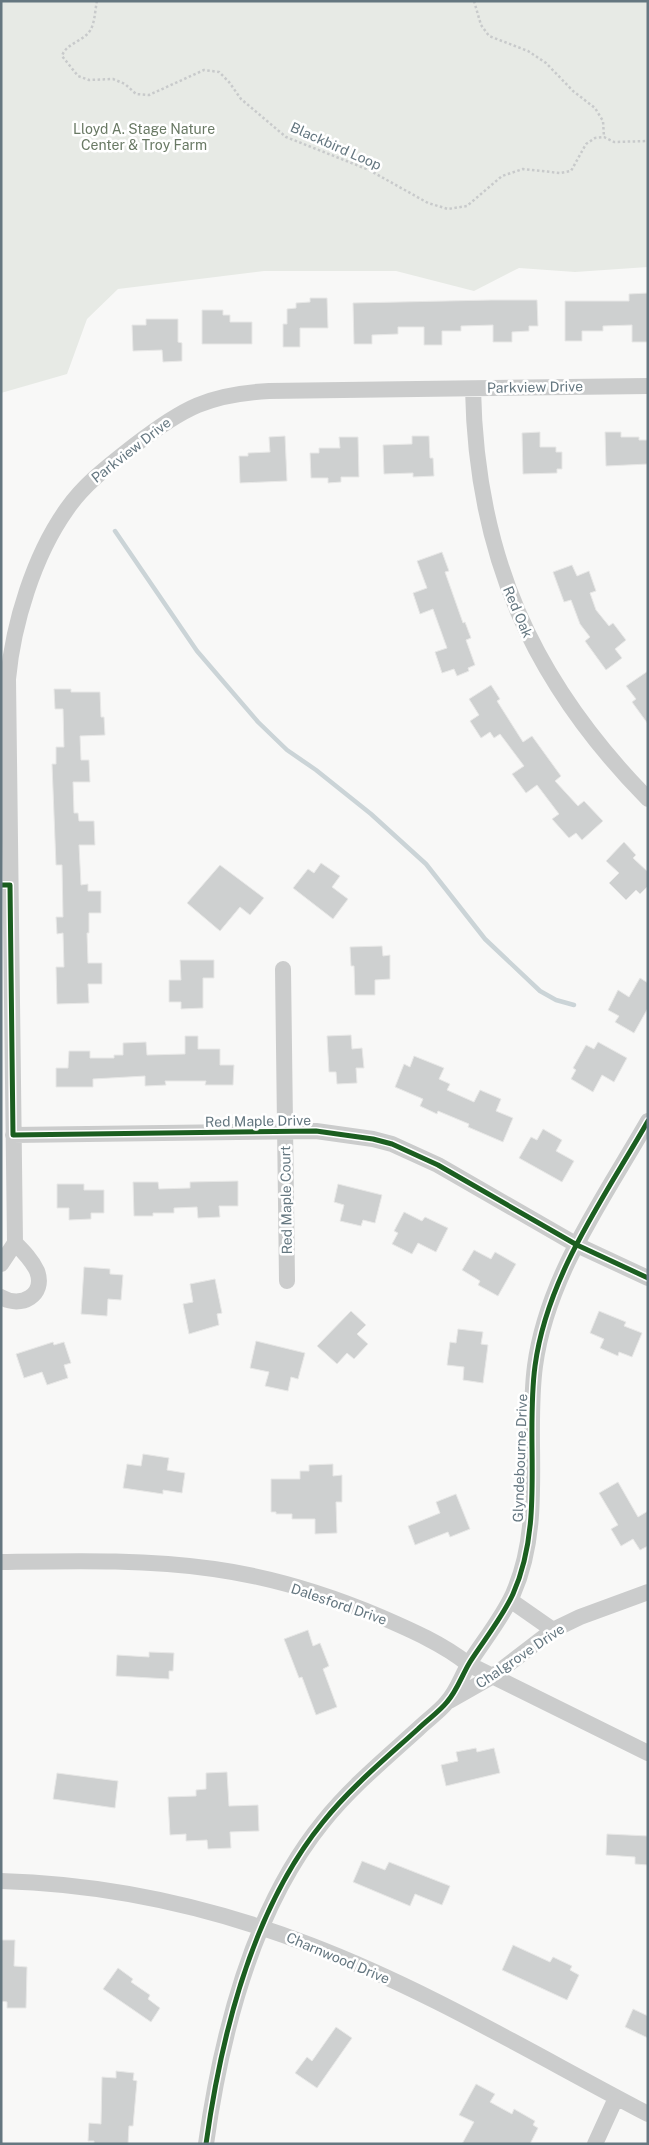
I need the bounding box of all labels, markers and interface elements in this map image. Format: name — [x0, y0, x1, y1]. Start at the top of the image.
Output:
street label: Blackbird Loop — [288, 119, 384, 173]
park label: Lloyd A. Stage Nature Center & Troy Farm — [73, 121, 215, 153]
street label: Parkview Drive — [487, 378, 583, 396]
street label: Parkview Drive — [88, 414, 174, 486]
street label: Red Oak — [500, 584, 536, 640]
street label: Red Maple Drive — [205, 1112, 311, 1130]
street label: Red Maple Court — [277, 1145, 295, 1255]
street label: Glyndebourne Drive — [510, 1393, 530, 1523]
street label: Dalesford Drive — [289, 1580, 389, 1628]
street label: Chalgrove Drive — [473, 1620, 567, 1692]
street label: Charnwood Drive — [284, 1929, 392, 1987]

